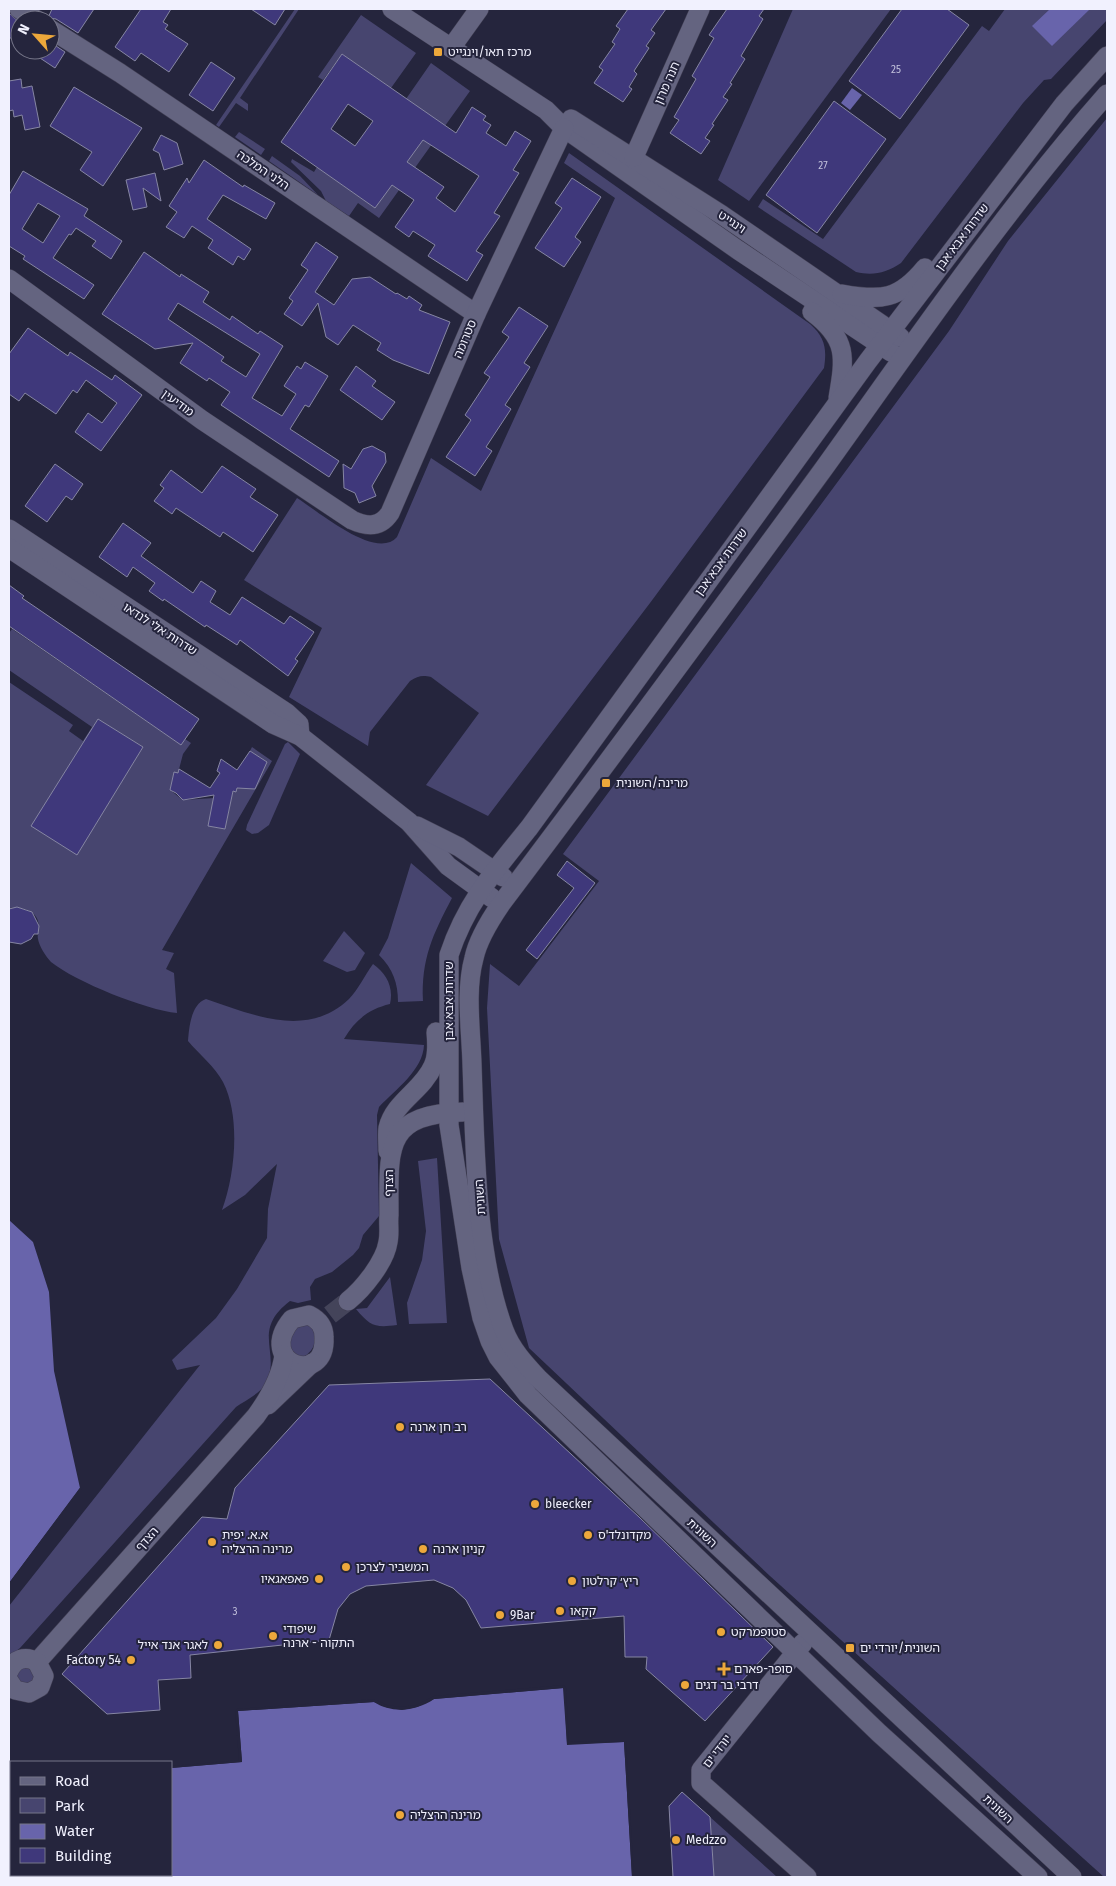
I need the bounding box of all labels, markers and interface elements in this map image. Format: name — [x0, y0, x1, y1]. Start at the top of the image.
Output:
north arrow — [10, 10, 60, 60]
text: N — [14, 21, 34, 37]
place label: מרכז תאו/וינגייט — [448, 45, 531, 59]
marker: מרכז תאו/וינגייט — [432, 46, 444, 58]
street label: חנה מרון — [651, 60, 683, 106]
house number: 25 — [891, 64, 901, 76]
street label: הלני המלכה — [234, 147, 292, 193]
house number: 27 — [818, 160, 828, 172]
street label: שדרות אבא אבן — [932, 201, 992, 273]
street label: וינגייט — [715, 208, 749, 236]
street label: סטרומה — [451, 317, 479, 360]
street label: מודיעין — [159, 387, 197, 419]
street label: שדרות אבא אבן — [692, 526, 750, 598]
street label: שדרות אלי לנדאו — [120, 600, 200, 658]
place label: מרינה/השונית — [616, 776, 688, 790]
marker: מרינה/השונית — [600, 777, 612, 789]
street label: שדרות אבא אבן — [442, 961, 456, 1041]
street label: הצדף — [382, 1169, 396, 1197]
street label: השונית — [472, 1179, 488, 1215]
place label: רב חן ארנה — [410, 1420, 467, 1434]
marker: רב חן ארנה — [394, 1421, 406, 1433]
place label: bleecker — [545, 1497, 592, 1511]
marker: bleecker — [529, 1498, 541, 1510]
street label: השונית — [684, 1516, 720, 1550]
street label: הצדף — [133, 1524, 161, 1554]
place label: א.א. יפית מרינה הרצליה — [222, 1528, 293, 1556]
place label: מקדונלד'ס — [598, 1528, 651, 1542]
marker: מקדונלד'ס — [582, 1529, 594, 1541]
marker: א.א. יפית מרינה הרצליה — [206, 1536, 218, 1548]
place label: קניון ארנה — [433, 1542, 486, 1556]
marker: קניון ארנה — [417, 1543, 429, 1555]
place label: המשביר לצרכן — [356, 1560, 429, 1574]
marker: המשביר לצרכן — [340, 1561, 352, 1573]
place label: פאפאגאיו — [261, 1572, 309, 1586]
marker: פאפאגאיו — [313, 1573, 325, 1585]
place label: ריץ׳ קרלטון — [582, 1574, 639, 1588]
marker: ריץ׳ קרלטון — [566, 1575, 578, 1587]
place label: קקאו — [570, 1604, 597, 1618]
marker: קקאו — [554, 1605, 566, 1617]
house number: 3 — [233, 1606, 238, 1618]
place label: 9Bar — [510, 1608, 535, 1622]
marker: 9Bar — [494, 1609, 506, 1621]
place label: שיפודי התקוה - ארנה — [283, 1622, 355, 1650]
place label: סטופמרקט — [731, 1625, 786, 1639]
marker: סטופמרקט — [715, 1626, 727, 1638]
marker: שיפודי התקוה - ארנה — [267, 1630, 279, 1642]
place label: לאגר אנד אייל — [138, 1638, 208, 1652]
marker: לאגר אנד אייל — [212, 1639, 224, 1651]
place label: השונית/יורדי ים — [860, 1641, 940, 1655]
marker: השונית/יורדי ים — [844, 1642, 856, 1654]
place label: Factory 54 — [66, 1653, 122, 1667]
marker: Factory 54 — [125, 1654, 137, 1666]
place label: סופר-פארם — [734, 1662, 793, 1676]
marker: סופר-פארם — [718, 1663, 730, 1675]
place label: דרבי בר דגים — [695, 1678, 759, 1692]
marker: דרבי בר דגים — [679, 1679, 691, 1691]
street label: יורדי ים — [700, 1732, 734, 1770]
legend — [10, 1761, 172, 1876]
text: Road — [55, 1772, 90, 1790]
street label: השונית — [980, 1792, 1016, 1826]
text: Park — [55, 1797, 85, 1815]
place label: מרינה הרצליה — [410, 1808, 481, 1822]
marker: מרינה הרצליה — [394, 1809, 406, 1821]
text: Water — [55, 1822, 94, 1840]
place label: Medzzo — [686, 1833, 726, 1847]
marker: Medzzo — [670, 1834, 682, 1846]
text: Building — [55, 1847, 111, 1865]

